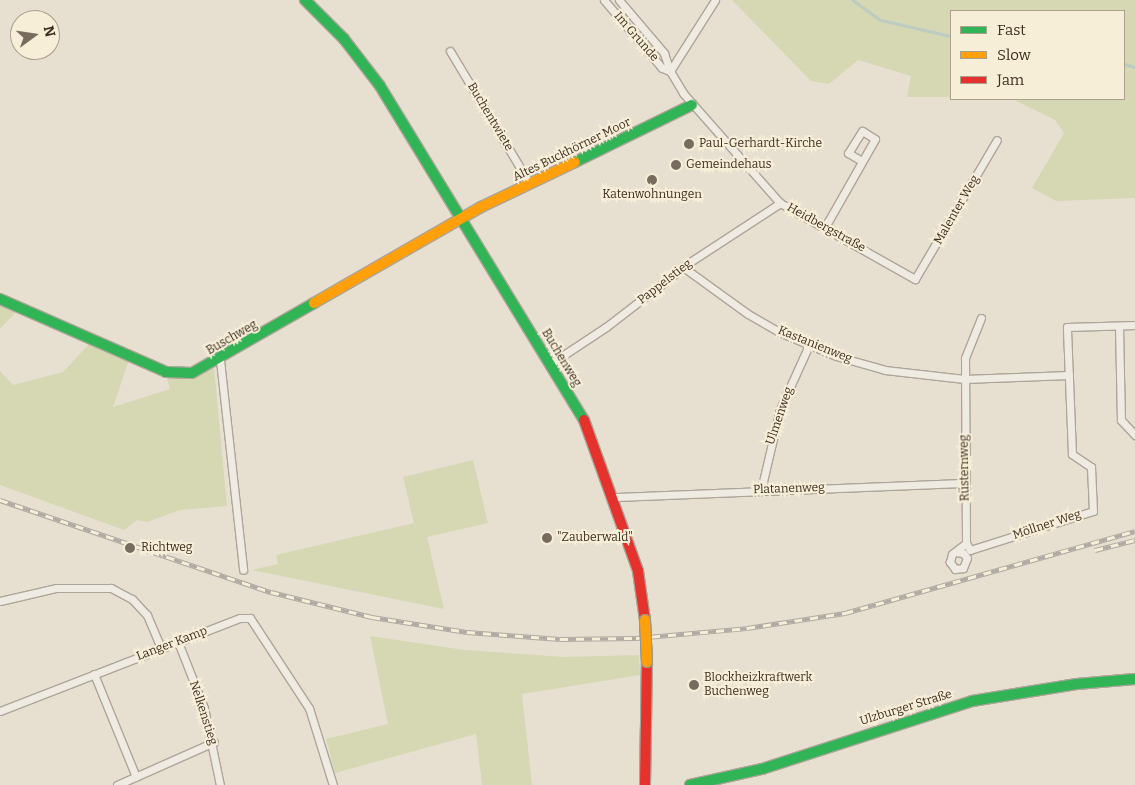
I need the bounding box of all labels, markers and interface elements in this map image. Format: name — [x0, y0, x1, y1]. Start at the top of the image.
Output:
street label: Im Grunde — [611, 9, 661, 65]
north arrow — [10, 10, 60, 60]
legend — [950, 10, 1125, 100]
text: Fast — [997, 21, 1026, 39]
text: N — [40, 24, 59, 39]
text: Slow — [997, 46, 1031, 64]
text: Jam — [997, 71, 1024, 89]
street label: Buchentwiete — [464, 80, 516, 154]
street label: Altes Buckhörner Moor — [511, 115, 633, 185]
place label: Paul-Gerhardt-Kirche — [699, 137, 822, 151]
marker: Paul-Gerhardt-Kirche — [683, 138, 695, 150]
place label: Gemeindehaus — [686, 158, 771, 172]
marker: Gemeindehaus — [670, 159, 682, 171]
street label: Malenter Weg — [931, 173, 983, 247]
marker: Katenwohnungen — [646, 174, 658, 186]
place label: Katenwohnungen — [602, 188, 702, 202]
street label: Heidbergstraße — [784, 200, 868, 256]
street label: Pappelstieg — [635, 256, 695, 308]
street label: Buschweg — [204, 318, 260, 358]
street label: Kastanienweg — [776, 324, 854, 366]
street label: Buchenweg — [538, 326, 584, 390]
street label: Ulmenweg — [763, 385, 797, 447]
street label: Rüsternweg — [957, 435, 973, 501]
street label: Platanenweg — [753, 481, 825, 497]
street label: Möllner Weg — [1011, 507, 1083, 543]
place label: "Zauberwald" — [557, 531, 633, 545]
marker: "Zauberwald" — [541, 532, 553, 544]
marker: Richtweg — [123, 541, 137, 555]
place label: Richtweg — [141, 541, 193, 555]
street label: Langer Kamp — [135, 624, 209, 664]
place label: Blockheizkraftwerk Buchenweg — [704, 671, 812, 699]
street label: Nelkenstieg — [186, 679, 220, 747]
marker: Blockheizkraftwerk Buchenweg — [688, 679, 700, 691]
street label: Ulzburger Straße — [858, 687, 954, 729]

